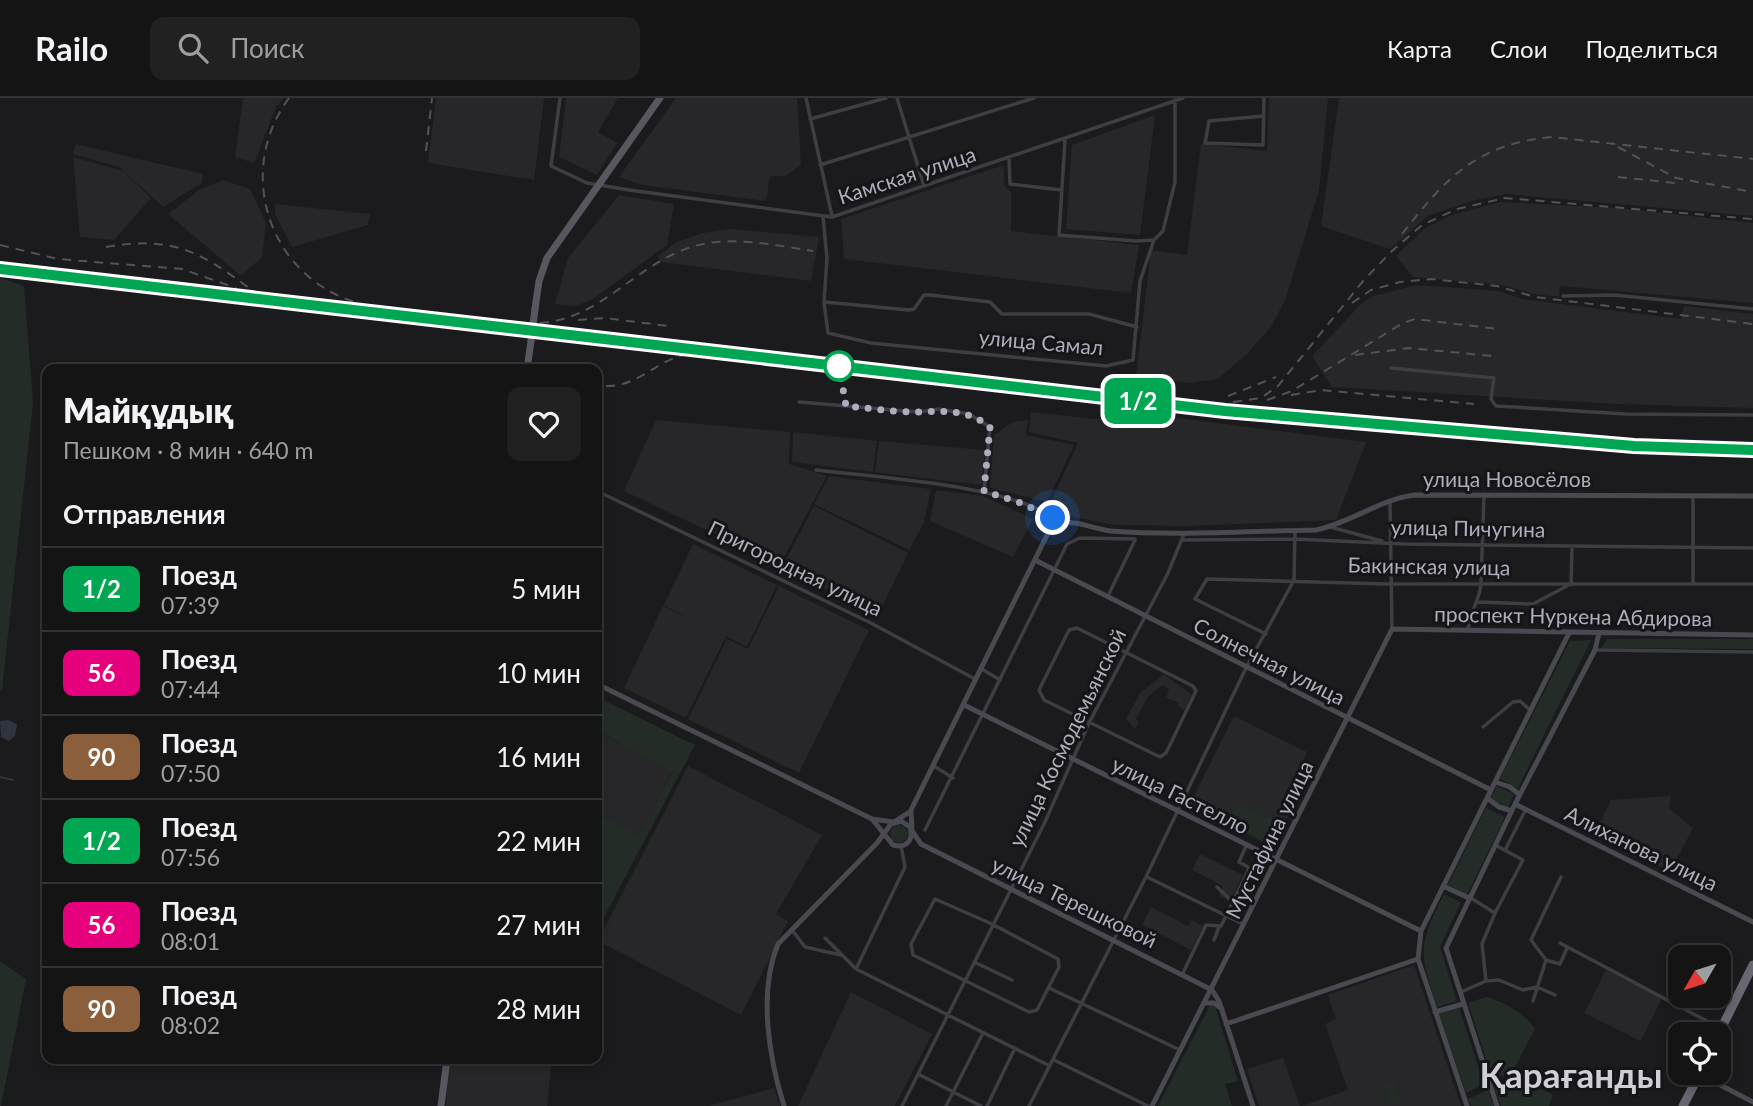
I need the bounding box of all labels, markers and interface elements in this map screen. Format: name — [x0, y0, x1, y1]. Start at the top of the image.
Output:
search box — [150, 17, 640, 80]
text: Railo — [35, 28, 108, 68]
icon: search — [174, 29, 212, 67]
text: Поиск — [230, 32, 305, 64]
text: Карта — [1387, 34, 1452, 63]
text: Слои — [1490, 34, 1547, 63]
text: Поделиться — [1585, 34, 1718, 63]
street label: Камская улица — [834, 140, 979, 209]
street label: улица Самал — [978, 324, 1104, 359]
unlabelled marker — [824, 351, 854, 381]
line badge: 1/2 — [1098, 378, 1178, 424]
text: 1/2 — [1118, 386, 1158, 415]
button: heart — [507, 387, 581, 461]
text: Майқұдық — [63, 390, 234, 430]
text: Пешком · 8 мин · 640 m — [63, 436, 313, 464]
street label: улица Новосёлов — [1423, 466, 1591, 491]
text: Отправления — [63, 498, 226, 530]
your location — [1035, 500, 1070, 535]
street label: улица Пичугина — [1390, 514, 1546, 541]
street label: Пригородная улица — [704, 515, 887, 621]
street label: Бакинская улица — [1348, 552, 1511, 579]
text: Поезд — [161, 559, 237, 591]
text: 5 мин — [511, 573, 581, 605]
text: 1/2 — [82, 574, 121, 603]
text: 07:39 — [161, 591, 220, 619]
street label: проспект Нуркена Абдирова — [1434, 601, 1712, 630]
street label: Солнечная улица — [1190, 612, 1350, 710]
street label: улица Космодемьянской — [1003, 624, 1130, 850]
text: Поезд — [161, 643, 237, 675]
text: 10 мин — [496, 657, 581, 689]
text: 56 — [88, 658, 115, 687]
text: 07:44 — [161, 675, 220, 703]
text: Поезд — [161, 727, 237, 759]
text: 16 мин — [496, 741, 581, 773]
text: 90 — [88, 742, 115, 771]
street label: улица Гастелло — [1108, 751, 1253, 839]
street label: Мустафина улица — [1220, 756, 1318, 922]
text: 07:50 — [161, 759, 220, 787]
street label: Алиханова улица — [1561, 800, 1722, 895]
text: Поезд — [161, 811, 237, 843]
text: 22 мин — [496, 825, 581, 857]
text: 1/2 — [82, 826, 121, 855]
text: 07:56 — [161, 843, 220, 871]
street label: улица Терешковой — [988, 851, 1161, 952]
text: Поезд — [161, 895, 237, 927]
text: 27 мин — [496, 909, 581, 941]
text: 56 — [88, 910, 115, 939]
text: 08:01 — [161, 927, 220, 955]
north arrow — [1668, 945, 1731, 1008]
map controls — [1668, 945, 1731, 1085]
text: Поезд — [161, 979, 237, 1011]
text: 28 мин — [496, 993, 581, 1025]
text: 90 — [88, 994, 115, 1023]
text: 08:02 — [161, 1011, 220, 1039]
button: locate — [1668, 1022, 1731, 1085]
district label: Қарағанды — [1480, 1053, 1662, 1095]

